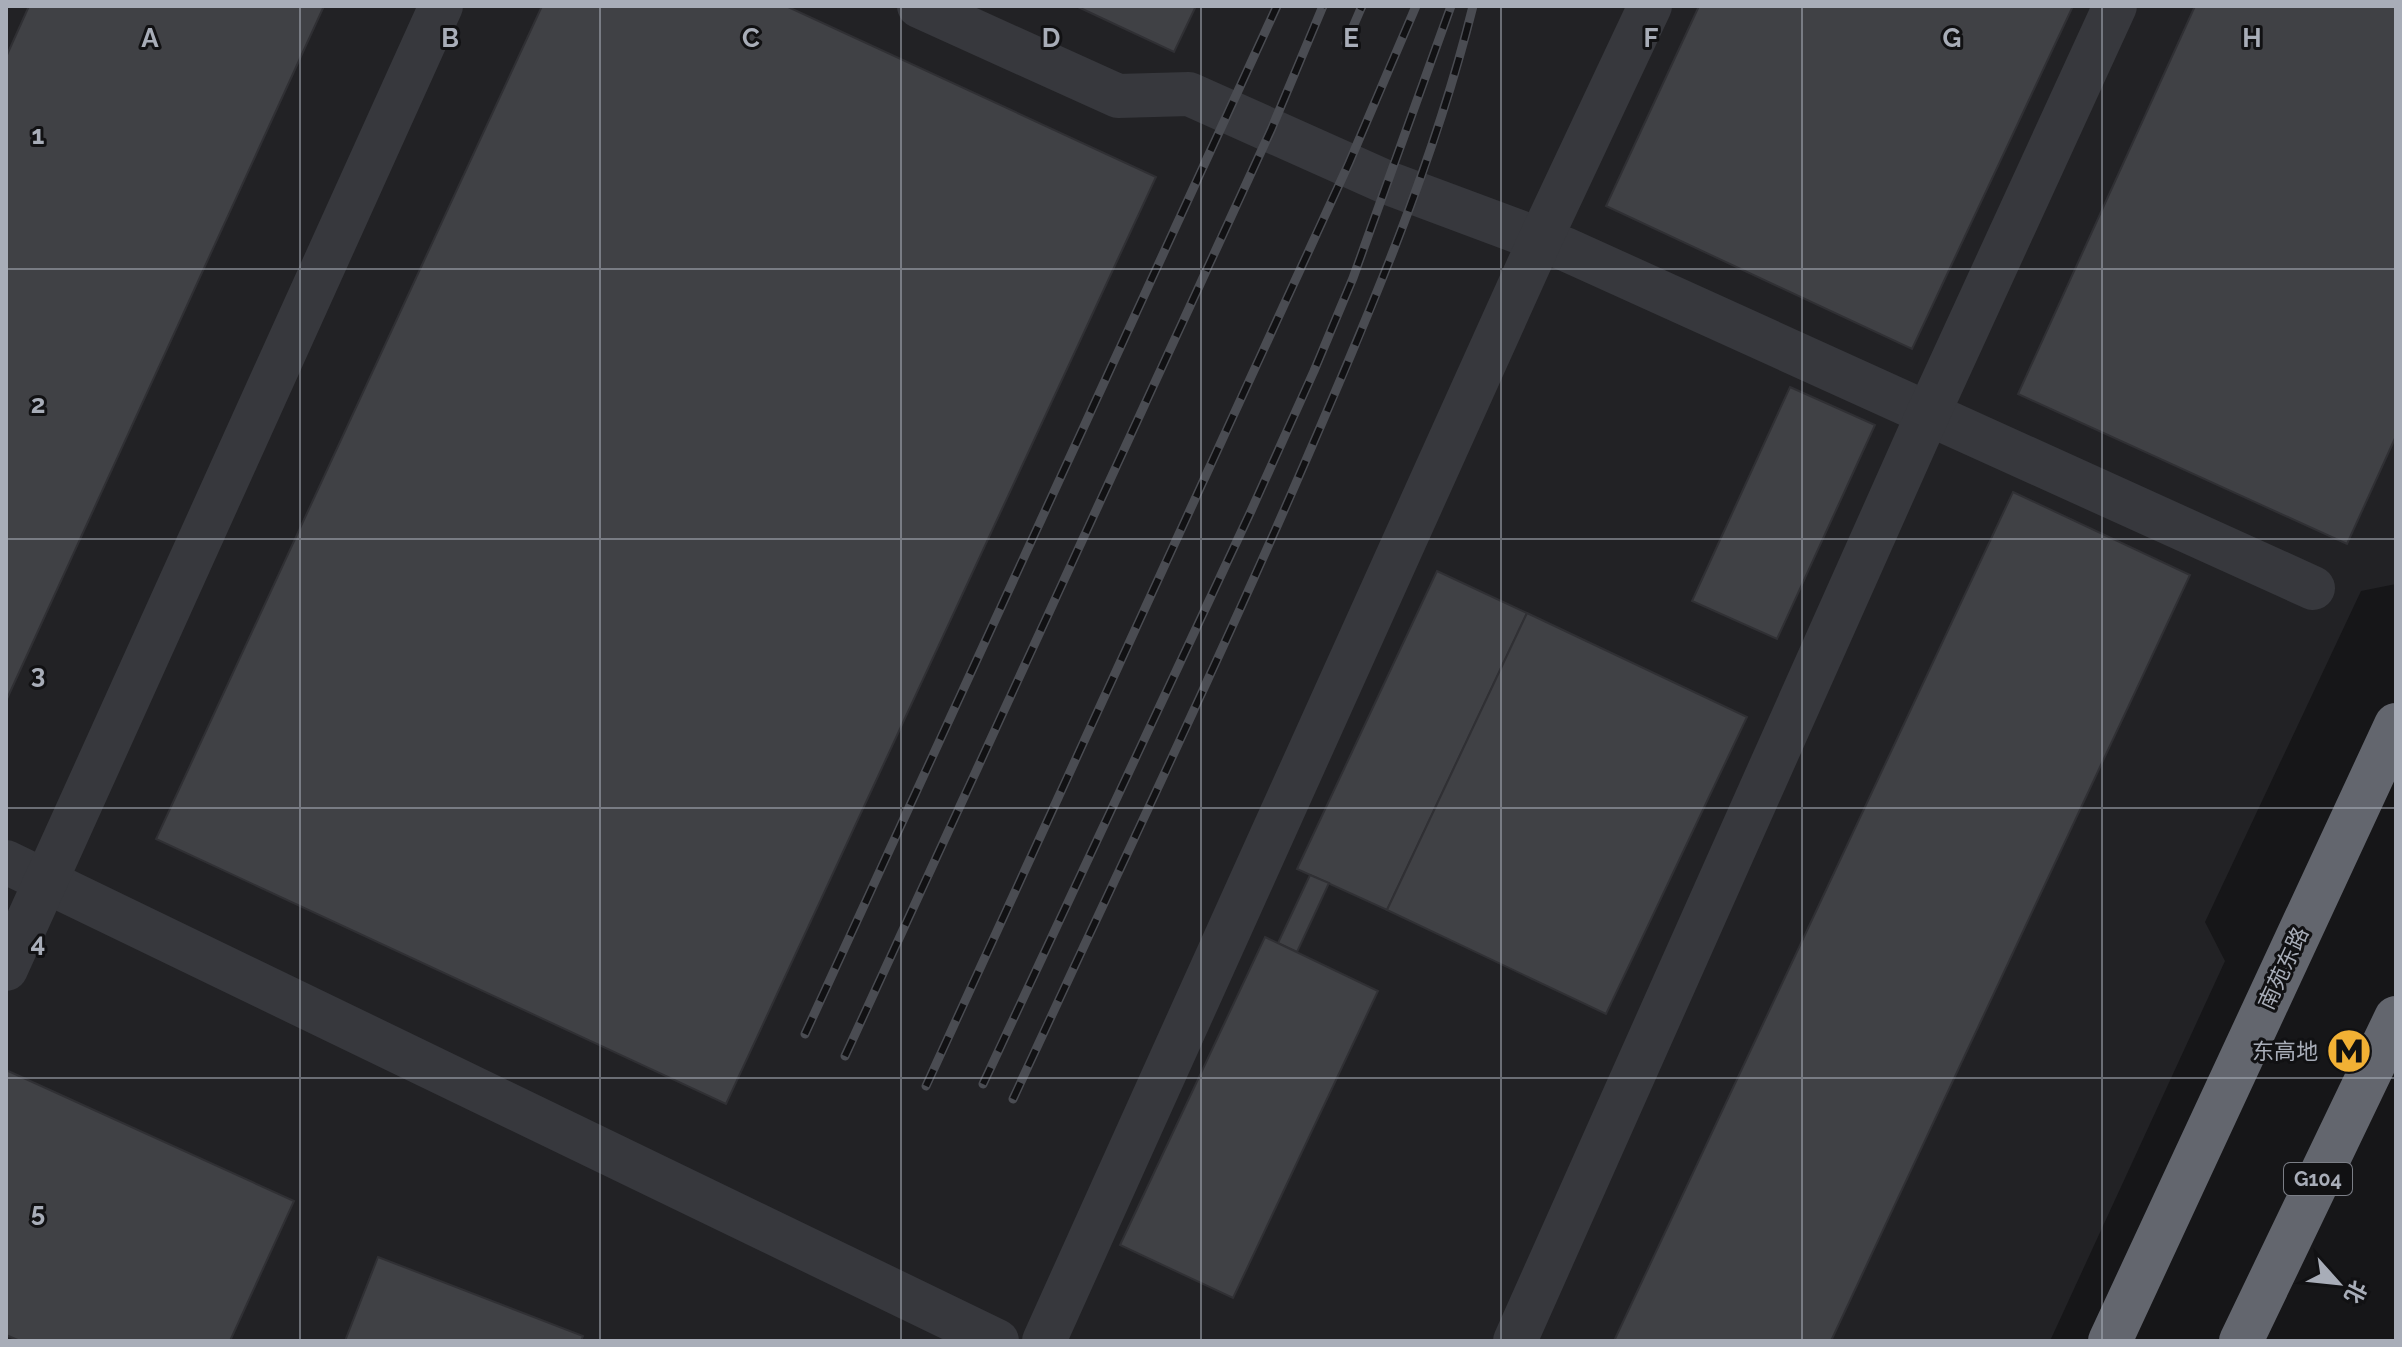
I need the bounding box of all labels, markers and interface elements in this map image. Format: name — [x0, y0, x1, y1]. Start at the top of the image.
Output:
text: A — [141, 23, 159, 53]
text: B — [441, 23, 459, 53]
text: C — [742, 23, 760, 53]
text: D — [1042, 23, 1060, 53]
text: E — [1343, 23, 1359, 53]
text: F — [1644, 23, 1659, 53]
text: G — [1943, 23, 1961, 53]
text: H — [2242, 23, 2262, 53]
text: 1 — [32, 120, 45, 150]
text: 2 — [31, 389, 45, 419]
text: 3 — [31, 659, 45, 689]
street label: 南苑东路 — [2253, 923, 2313, 1013]
text: 4 — [31, 928, 45, 958]
metro station icon: 东高地 — [2325, 1027, 2373, 1075]
place label: 东高地 — [2252, 1038, 2318, 1064]
road number: G104 — [2284, 1163, 2352, 1195]
text: 5 — [31, 1197, 45, 1227]
north arrow — [2298, 1243, 2378, 1323]
text: 北 — [2339, 1276, 2372, 1308]

